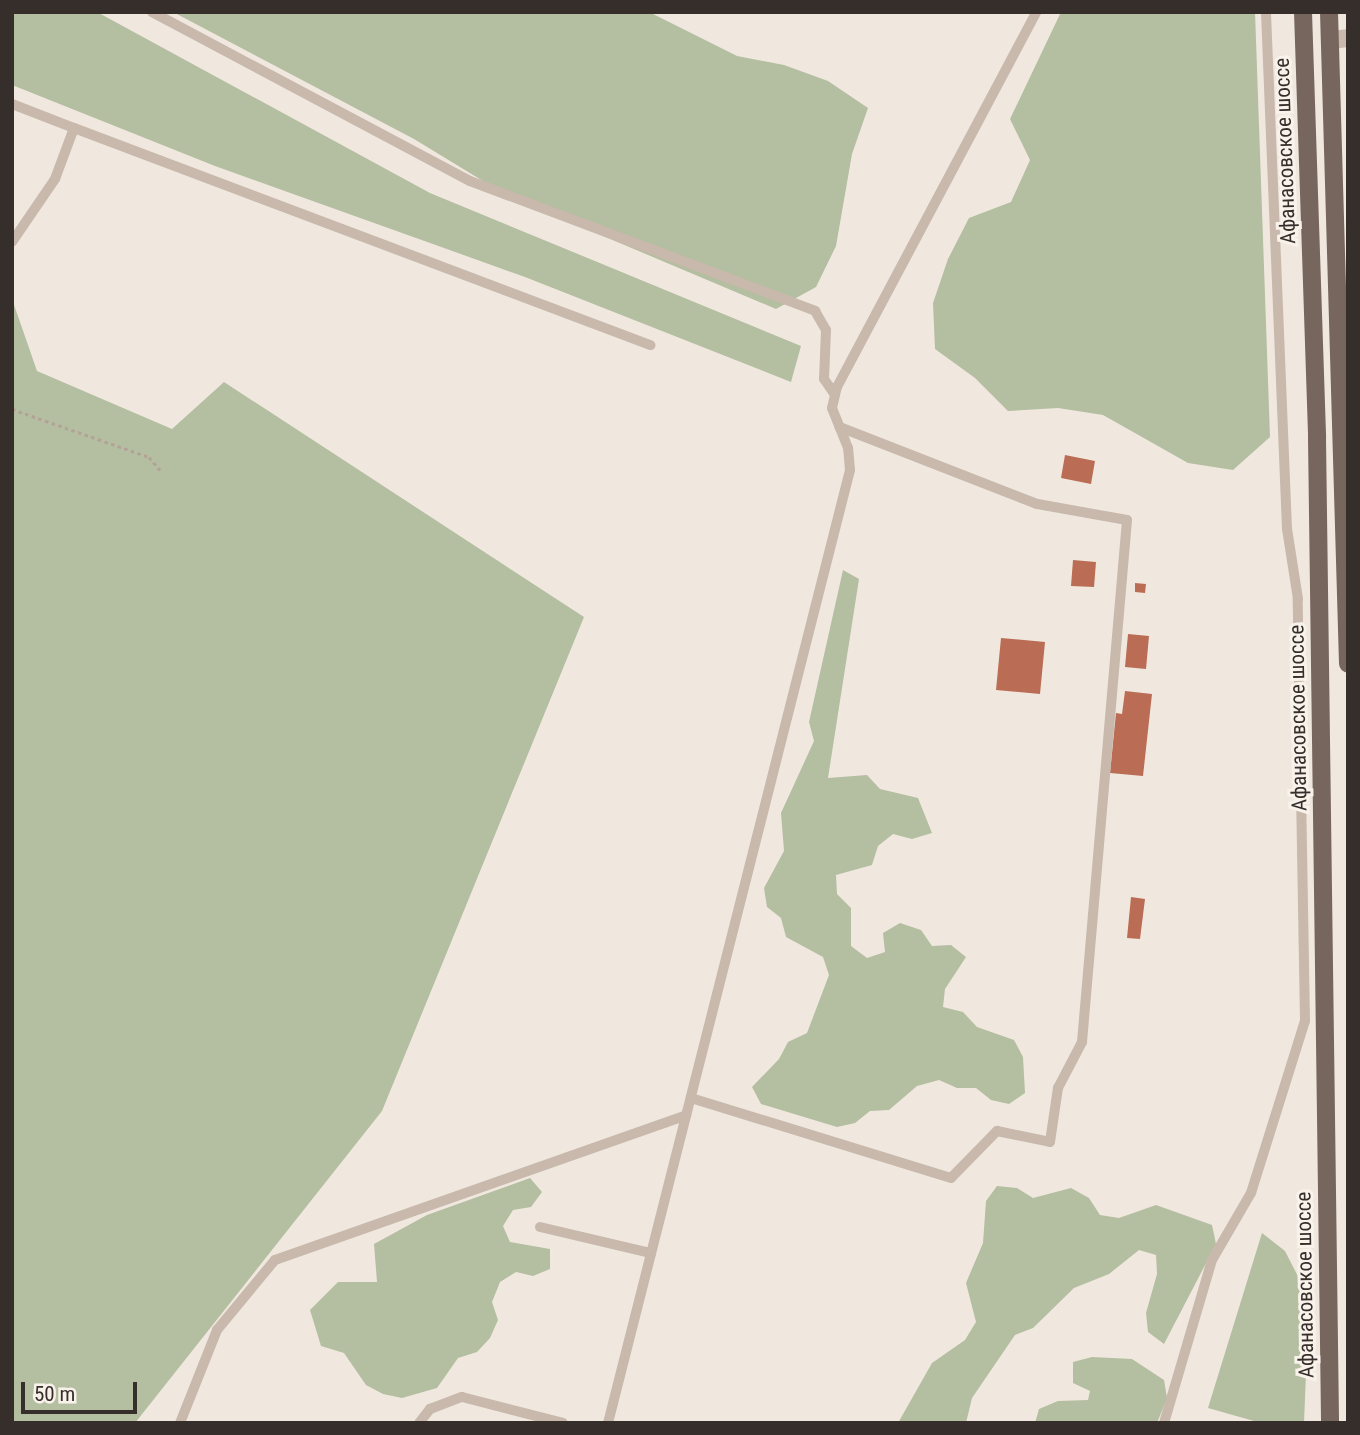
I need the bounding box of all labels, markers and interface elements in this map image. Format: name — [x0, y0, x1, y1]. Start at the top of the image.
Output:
street label: Афанасовское шоссе — [1269, 57, 1301, 245]
street label: Афанасовское шоссе — [1284, 625, 1312, 811]
street label: Афанасовское шоссе — [1291, 1192, 1319, 1378]
scale bar — [24, 1368, 140, 1412]
text: 50 m — [34, 1382, 75, 1406]

